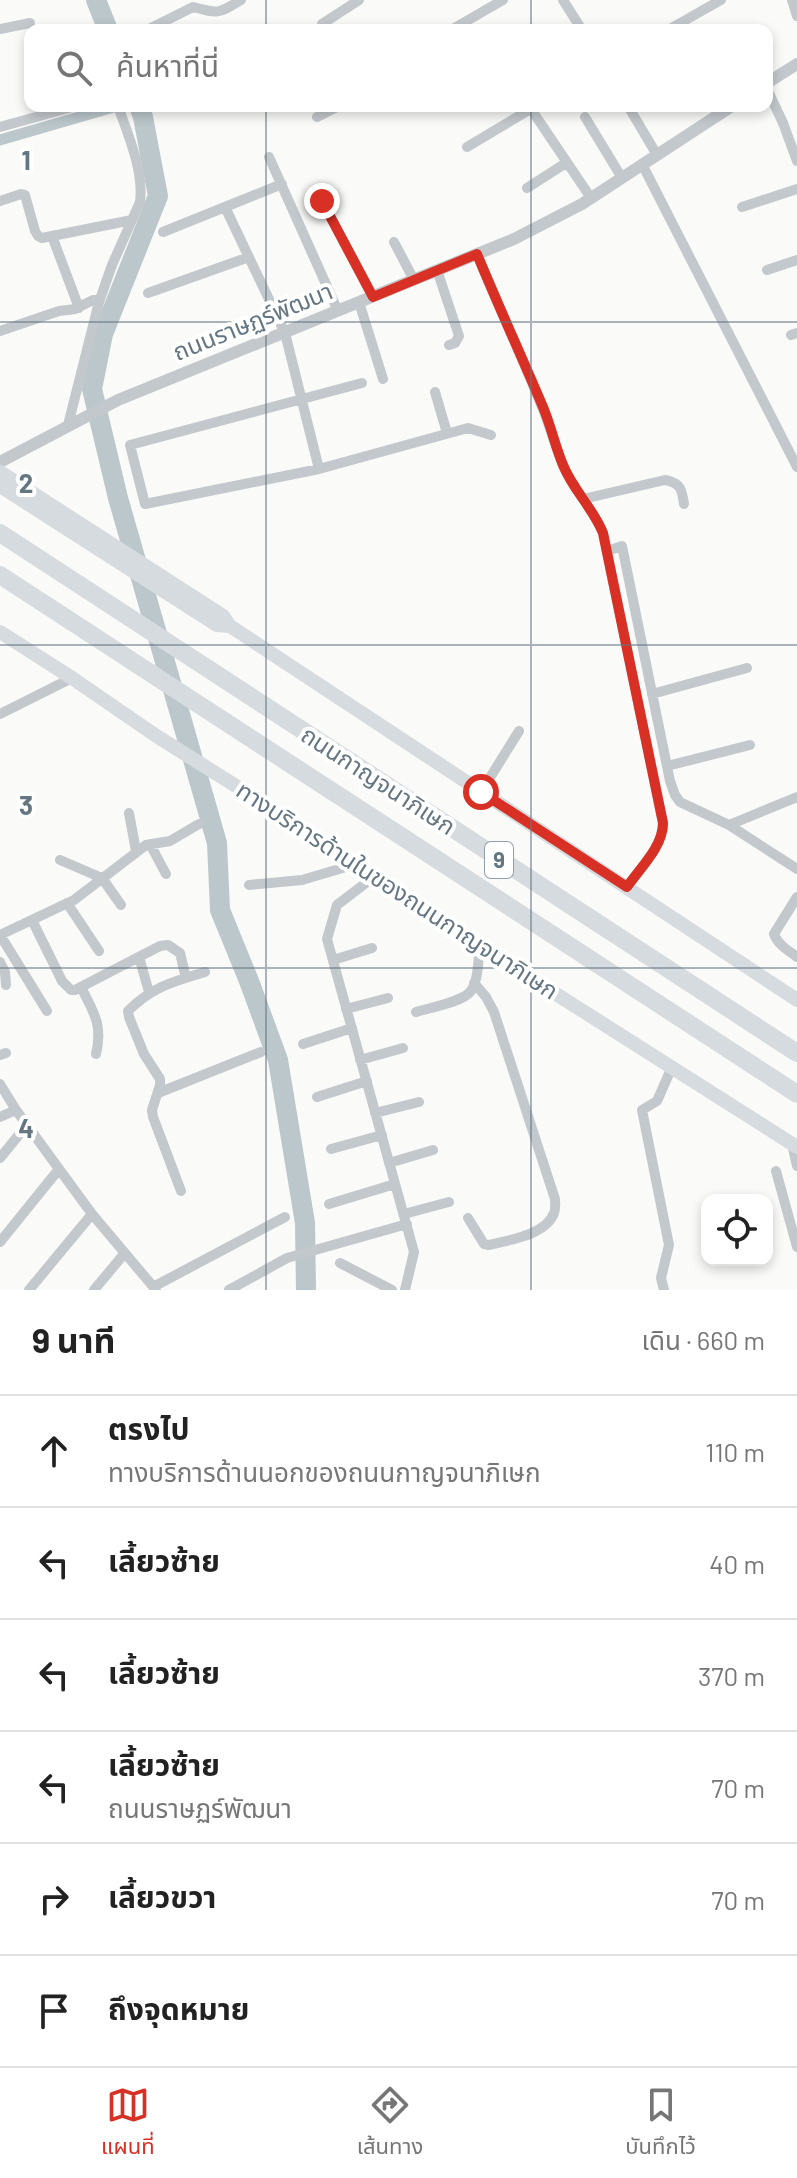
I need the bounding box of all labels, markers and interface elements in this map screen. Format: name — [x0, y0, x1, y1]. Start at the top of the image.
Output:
search box — [24, 24, 773, 112]
icon: search — [52, 46, 96, 90]
text: ค้นหาที่นี่ — [116, 47, 219, 83]
text: 1 — [21, 144, 31, 175]
route end — [304, 183, 340, 219]
street label: ถนนราษฏร์พัฒนา — [168, 275, 337, 366]
text: 2 — [19, 467, 33, 498]
street label: ถนนกาญจนาภิเษก — [296, 719, 461, 840]
route start — [463, 774, 499, 810]
street label: ทางบริการด้านในของถนนกาญจนาภิเษก — [231, 775, 564, 1005]
text: 3 — [19, 789, 33, 820]
road number: 9 — [485, 842, 513, 878]
text: 4 — [18, 1112, 34, 1143]
map controls — [701, 1194, 773, 1266]
button: locate — [701, 1194, 773, 1266]
text: 9 นาที — [32, 1319, 116, 1360]
text: เดิน · 660 m — [642, 1324, 765, 1355]
text: ตรงไป — [108, 1410, 190, 1446]
icon: ahead — [32, 1429, 76, 1473]
text: 110 m — [705, 1436, 765, 1467]
text: ทางบริการด้านนอกของถนนกาญจนาภิเษก — [108, 1456, 541, 1487]
icon: left — [32, 1541, 76, 1585]
text: เลี้ยวซ้าย — [108, 1542, 220, 1578]
text: 40 m — [709, 1548, 765, 1579]
icon: left — [32, 1653, 76, 1697]
text: เลี้ยวซ้าย — [108, 1654, 220, 1690]
text: 370 m — [698, 1660, 765, 1691]
text: เลี้ยวซ้าย — [108, 1746, 220, 1782]
icon: left — [32, 1765, 76, 1809]
text: 70 m — [711, 1772, 765, 1803]
text: ถนนราษฏร์พัฒนา — [108, 1792, 292, 1823]
icon: right — [32, 1877, 76, 1921]
text: เลี้ยวขวา — [108, 1878, 216, 1914]
text: 70 m — [711, 1884, 765, 1915]
icon: arrive — [32, 1989, 76, 2033]
text: ถึงจุดหมาย — [108, 1990, 249, 2026]
tab: แผนที่ — [101, 2083, 155, 2164]
tab: เส้นทาง — [357, 2083, 423, 2164]
tab: บันทึกไว้ — [625, 2083, 696, 2164]

